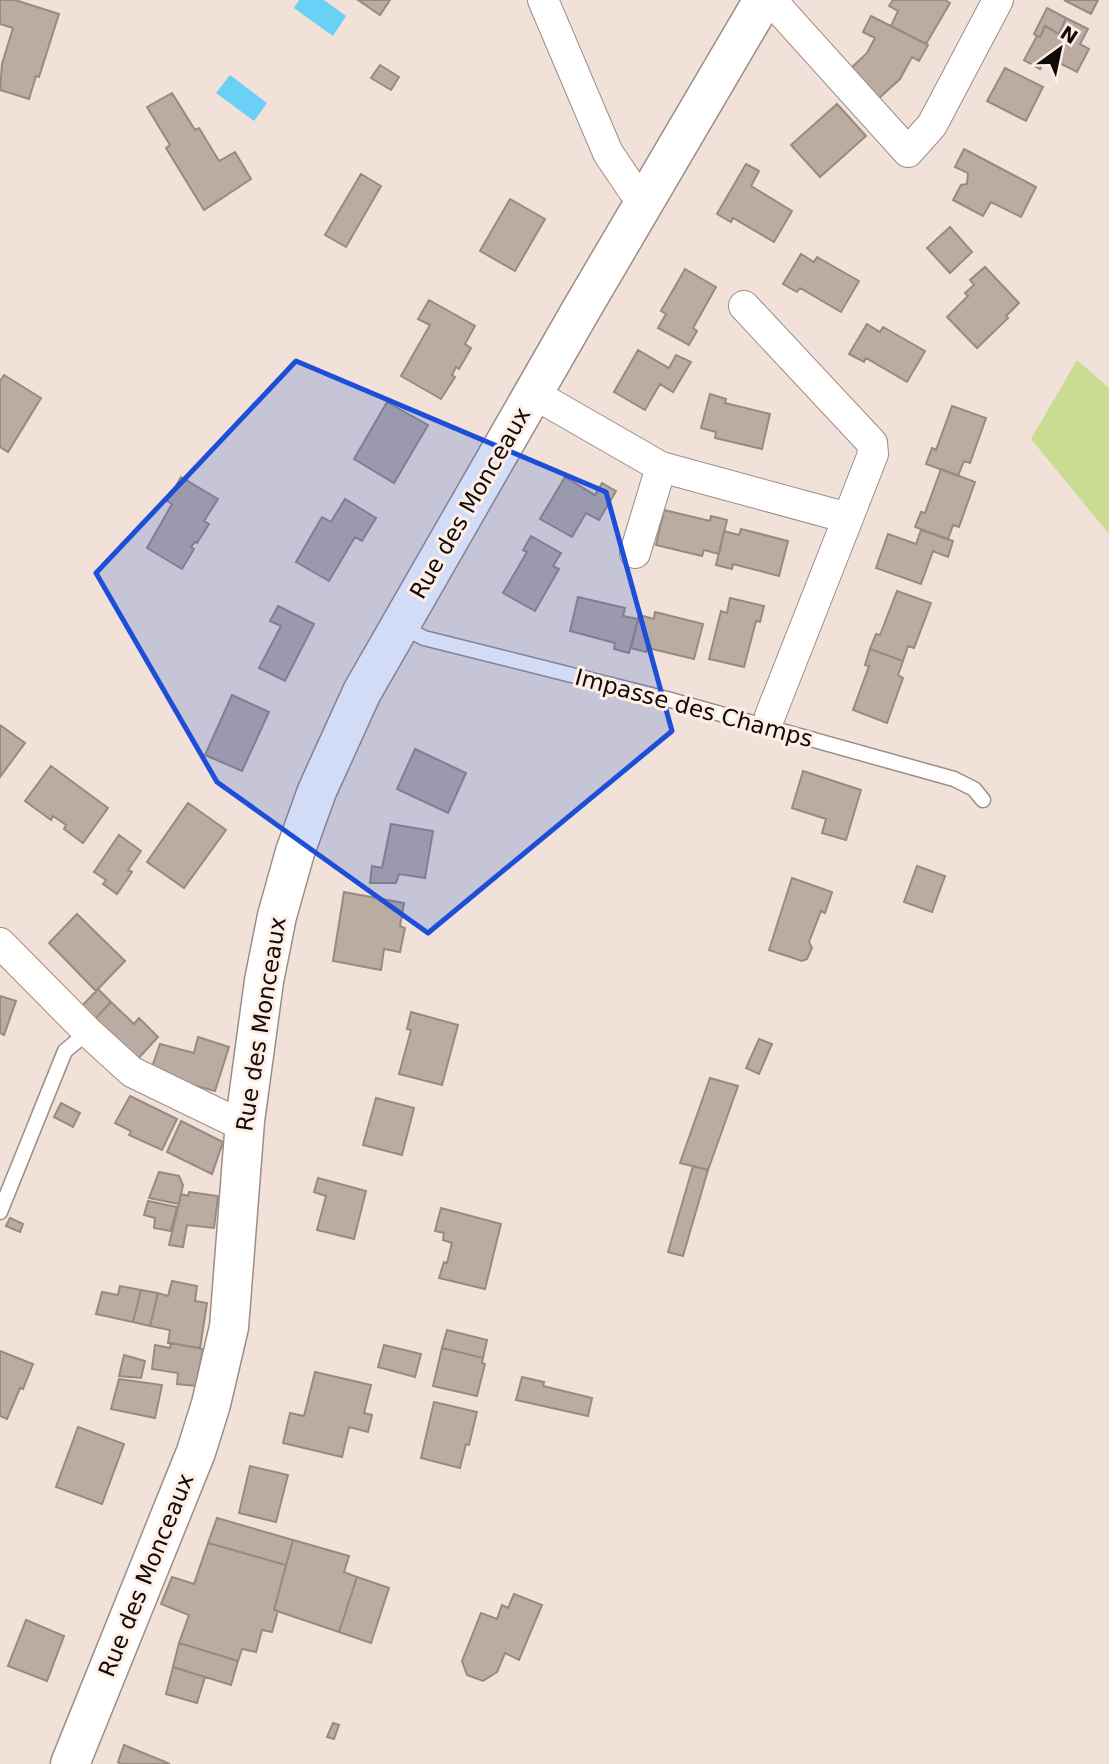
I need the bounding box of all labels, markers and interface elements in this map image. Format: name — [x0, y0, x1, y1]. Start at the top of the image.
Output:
north arrow — [1025, 14, 1095, 84]
text: N — [1057, 21, 1082, 48]
street label: Rue des Monceaux — [405, 403, 535, 603]
street label: Impasse des Champs — [572, 664, 816, 752]
street label: Rue des Monceaux — [231, 915, 291, 1133]
street label: Rue des Monceaux — [93, 1470, 199, 1680]

